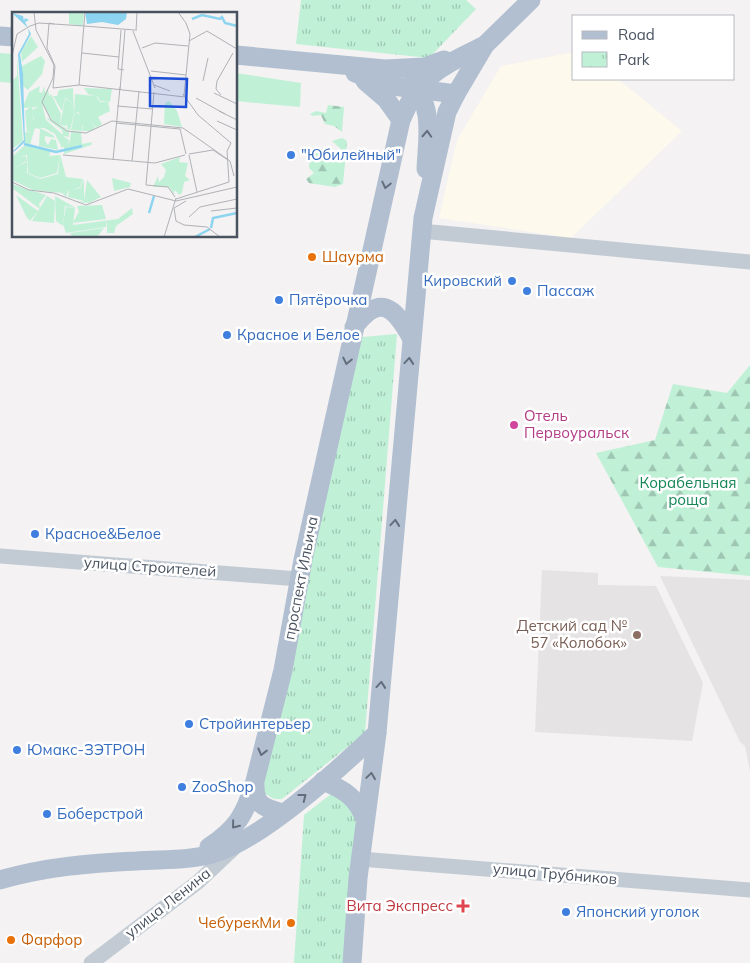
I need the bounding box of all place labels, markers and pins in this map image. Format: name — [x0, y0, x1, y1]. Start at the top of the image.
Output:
place label: "Юбилейный" — [301, 145, 401, 164]
marker: "Юбилейный" — [285, 149, 297, 161]
place label: Шаурма — [322, 247, 384, 266]
marker: Шаурма — [306, 251, 318, 263]
place label: Кировский — [423, 271, 502, 290]
marker: Кировский — [506, 275, 518, 287]
place label: Пассаж — [537, 281, 595, 300]
marker: Пассаж — [521, 285, 533, 297]
place label: Пятёрочка — [289, 290, 367, 309]
marker: Пятёрочка — [273, 294, 285, 306]
place label: Красное и Белое — [237, 325, 360, 344]
marker: Красное и Белое — [221, 329, 233, 341]
place label: Отель Первоуральск — [524, 406, 630, 442]
marker: Отель Первоуральск — [508, 419, 520, 431]
place label: Красное&Белое — [45, 524, 161, 543]
marker: Красное&Белое — [29, 528, 41, 540]
place label: Детский сад № 57 «Колобок» — [516, 616, 627, 652]
marker: Детский сад № 57 «Колобок» — [631, 629, 643, 641]
place label: Стройинтерьер — [199, 714, 311, 733]
marker: Стройинтерьер — [183, 718, 195, 730]
place label: Юмакс-ЗЭТРОН — [27, 740, 145, 759]
marker: Юмакс-ЗЭТРОН — [11, 744, 23, 756]
place label: ZooShop — [192, 777, 254, 796]
marker: ZooShop — [176, 781, 188, 793]
place label: Боберстрой — [57, 804, 143, 823]
marker: Боберстрой — [41, 808, 53, 820]
place label: Вита Экспресс — [346, 896, 453, 915]
marker: Вита Экспресс — [457, 900, 469, 912]
place label: Японский уголок — [576, 902, 700, 921]
marker: Японский уголок — [560, 906, 572, 918]
place label: ЧебурекМи — [198, 913, 281, 932]
marker: ЧебурекМи — [285, 917, 297, 929]
place label: Фарфор — [21, 930, 82, 949]
marker: Фарфор — [5, 934, 17, 946]

